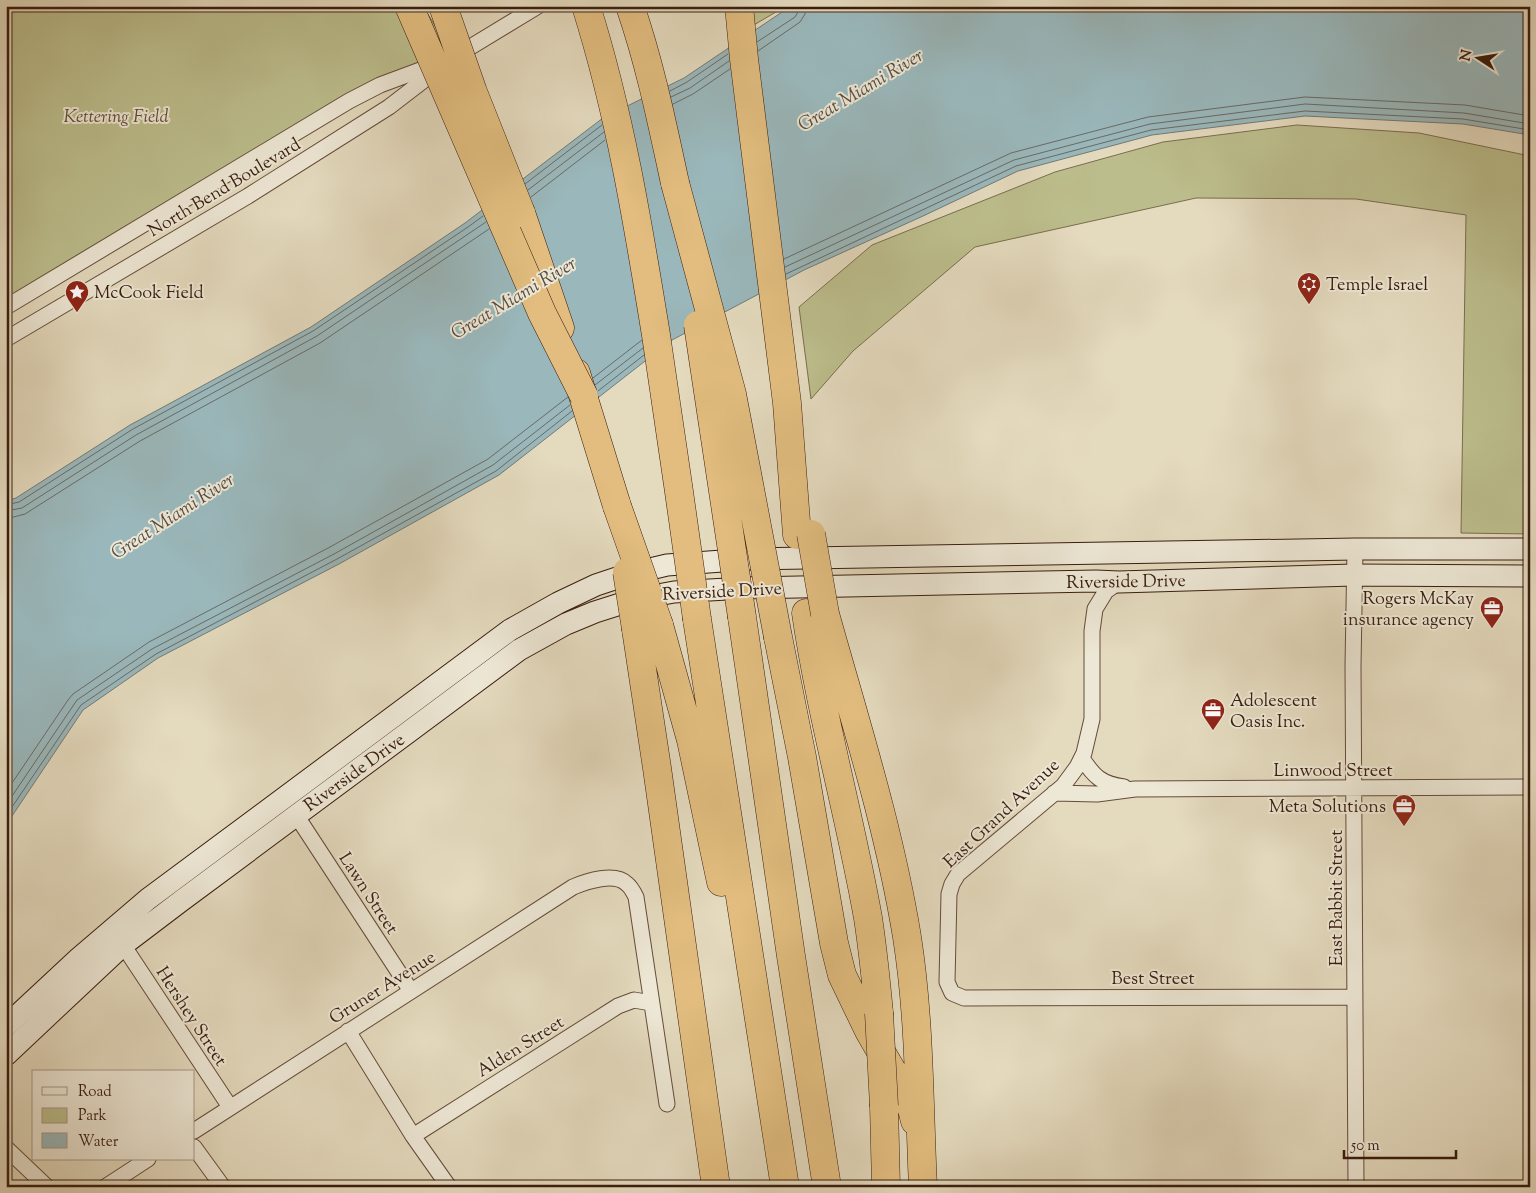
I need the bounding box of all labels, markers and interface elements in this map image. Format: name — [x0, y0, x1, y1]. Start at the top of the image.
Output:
north arrow — [1454, 32, 1504, 82]
water label: Great Miami River — [794, 43, 929, 139]
text: N — [1456, 48, 1478, 63]
park label: Kettering Field — [63, 105, 169, 131]
street label: North Bend Boulevard — [144, 133, 306, 245]
water label: Great Miami River — [447, 251, 582, 347]
synagogue icon: Temple Israel — [1296, 271, 1322, 305]
place label: Temple Israel — [1326, 273, 1428, 299]
place icon: McCook Field — [64, 279, 90, 313]
place label: McCook Field — [94, 281, 204, 307]
water label: Great Miami River — [107, 467, 240, 567]
street label: Riverside Drive — [1066, 569, 1186, 597]
street label: Riverside Drive — [662, 577, 782, 609]
place label: Rogers McKay insurance agency — [1343, 587, 1474, 634]
office icon: Rogers McKay insurance agency — [1479, 595, 1505, 629]
place label: Adolescent Oasis Inc. — [1230, 689, 1317, 736]
office icon: Adolescent Oasis Inc. — [1200, 697, 1226, 731]
street label: Riverside Drive — [299, 728, 411, 819]
street label: East Grand Avenue — [938, 754, 1066, 875]
street label: Linwood Street — [1273, 759, 1393, 785]
office icon: Meta Solutions — [1391, 793, 1417, 827]
place label: Meta Solutions — [1269, 795, 1386, 821]
street label: East Babbit Street — [1325, 830, 1351, 966]
street label: Lawn Street — [331, 848, 404, 940]
street label: Gruner Avenue — [325, 945, 441, 1032]
street label: Hershey Street — [148, 962, 232, 1072]
street label: Best Street — [1111, 967, 1195, 993]
street label: Alden Street — [472, 1010, 570, 1085]
legend — [32, 1070, 195, 1160]
text: Road — [78, 1082, 112, 1103]
text: Park — [78, 1106, 107, 1127]
scale bar — [1344, 1128, 1456, 1160]
text: Water — [78, 1132, 119, 1153]
text: 50 m — [1350, 1136, 1380, 1157]

